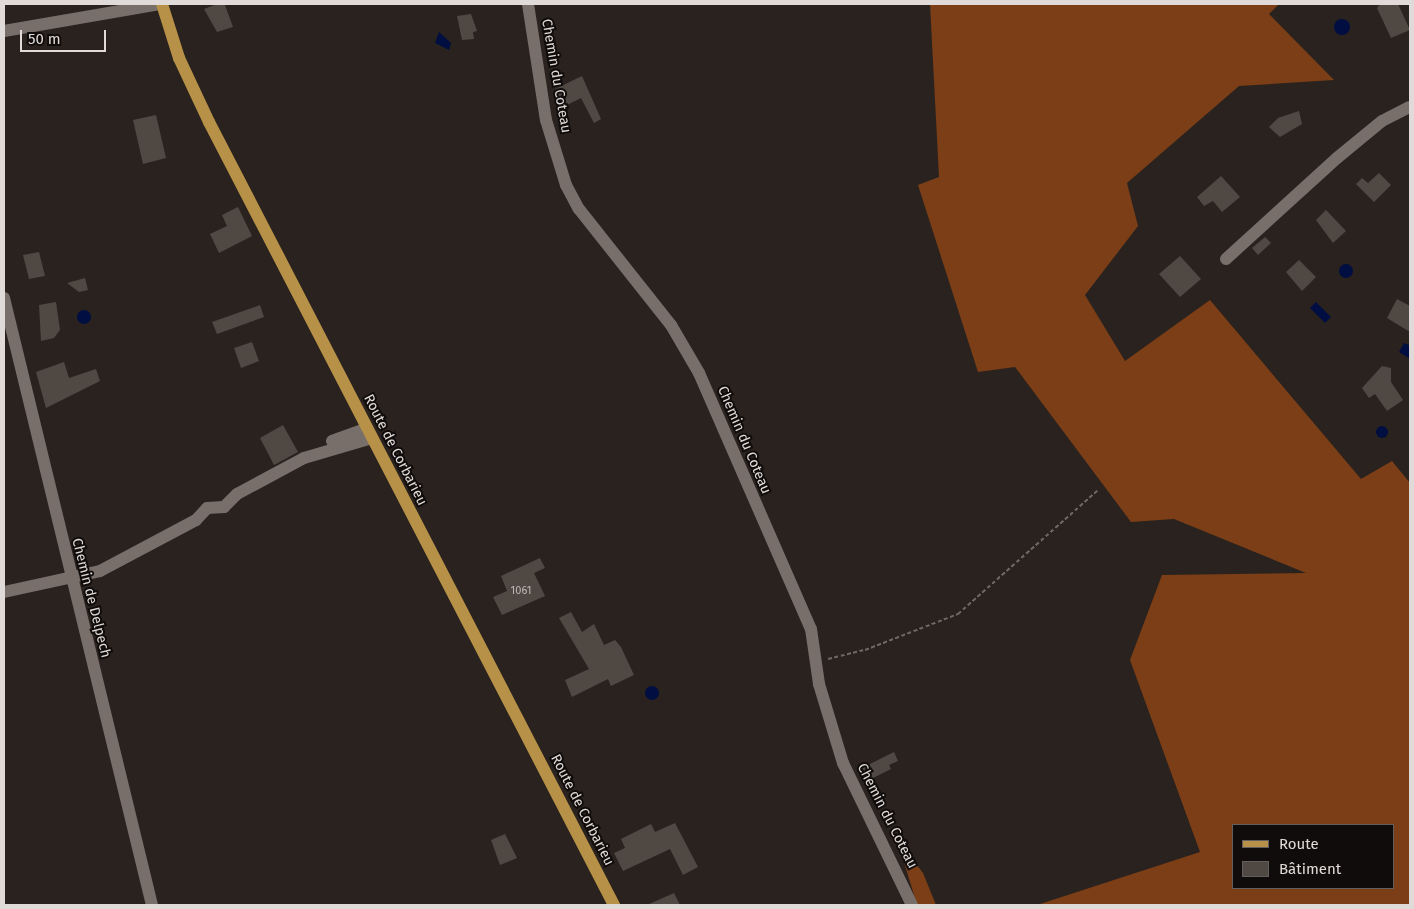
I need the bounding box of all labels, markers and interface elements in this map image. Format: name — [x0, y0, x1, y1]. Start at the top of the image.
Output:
street label: Chemin du Coteau — [538, 18, 574, 134]
scale bar — [22, 20, 109, 52]
text: 50 m — [28, 30, 61, 48]
street label: Chemin du Coteau — [714, 384, 774, 496]
street label: Route de Corbarieu — [360, 392, 430, 508]
street label: Chemin de Delpech — [68, 536, 114, 660]
house number: 1061 — [511, 584, 531, 598]
street label: Route de Corbarieu — [547, 752, 617, 868]
street label: Chemin du Coteau — [853, 761, 921, 871]
legend — [1232, 824, 1394, 889]
text: Route — [1279, 835, 1319, 853]
text: Bâtiment — [1279, 860, 1341, 878]

